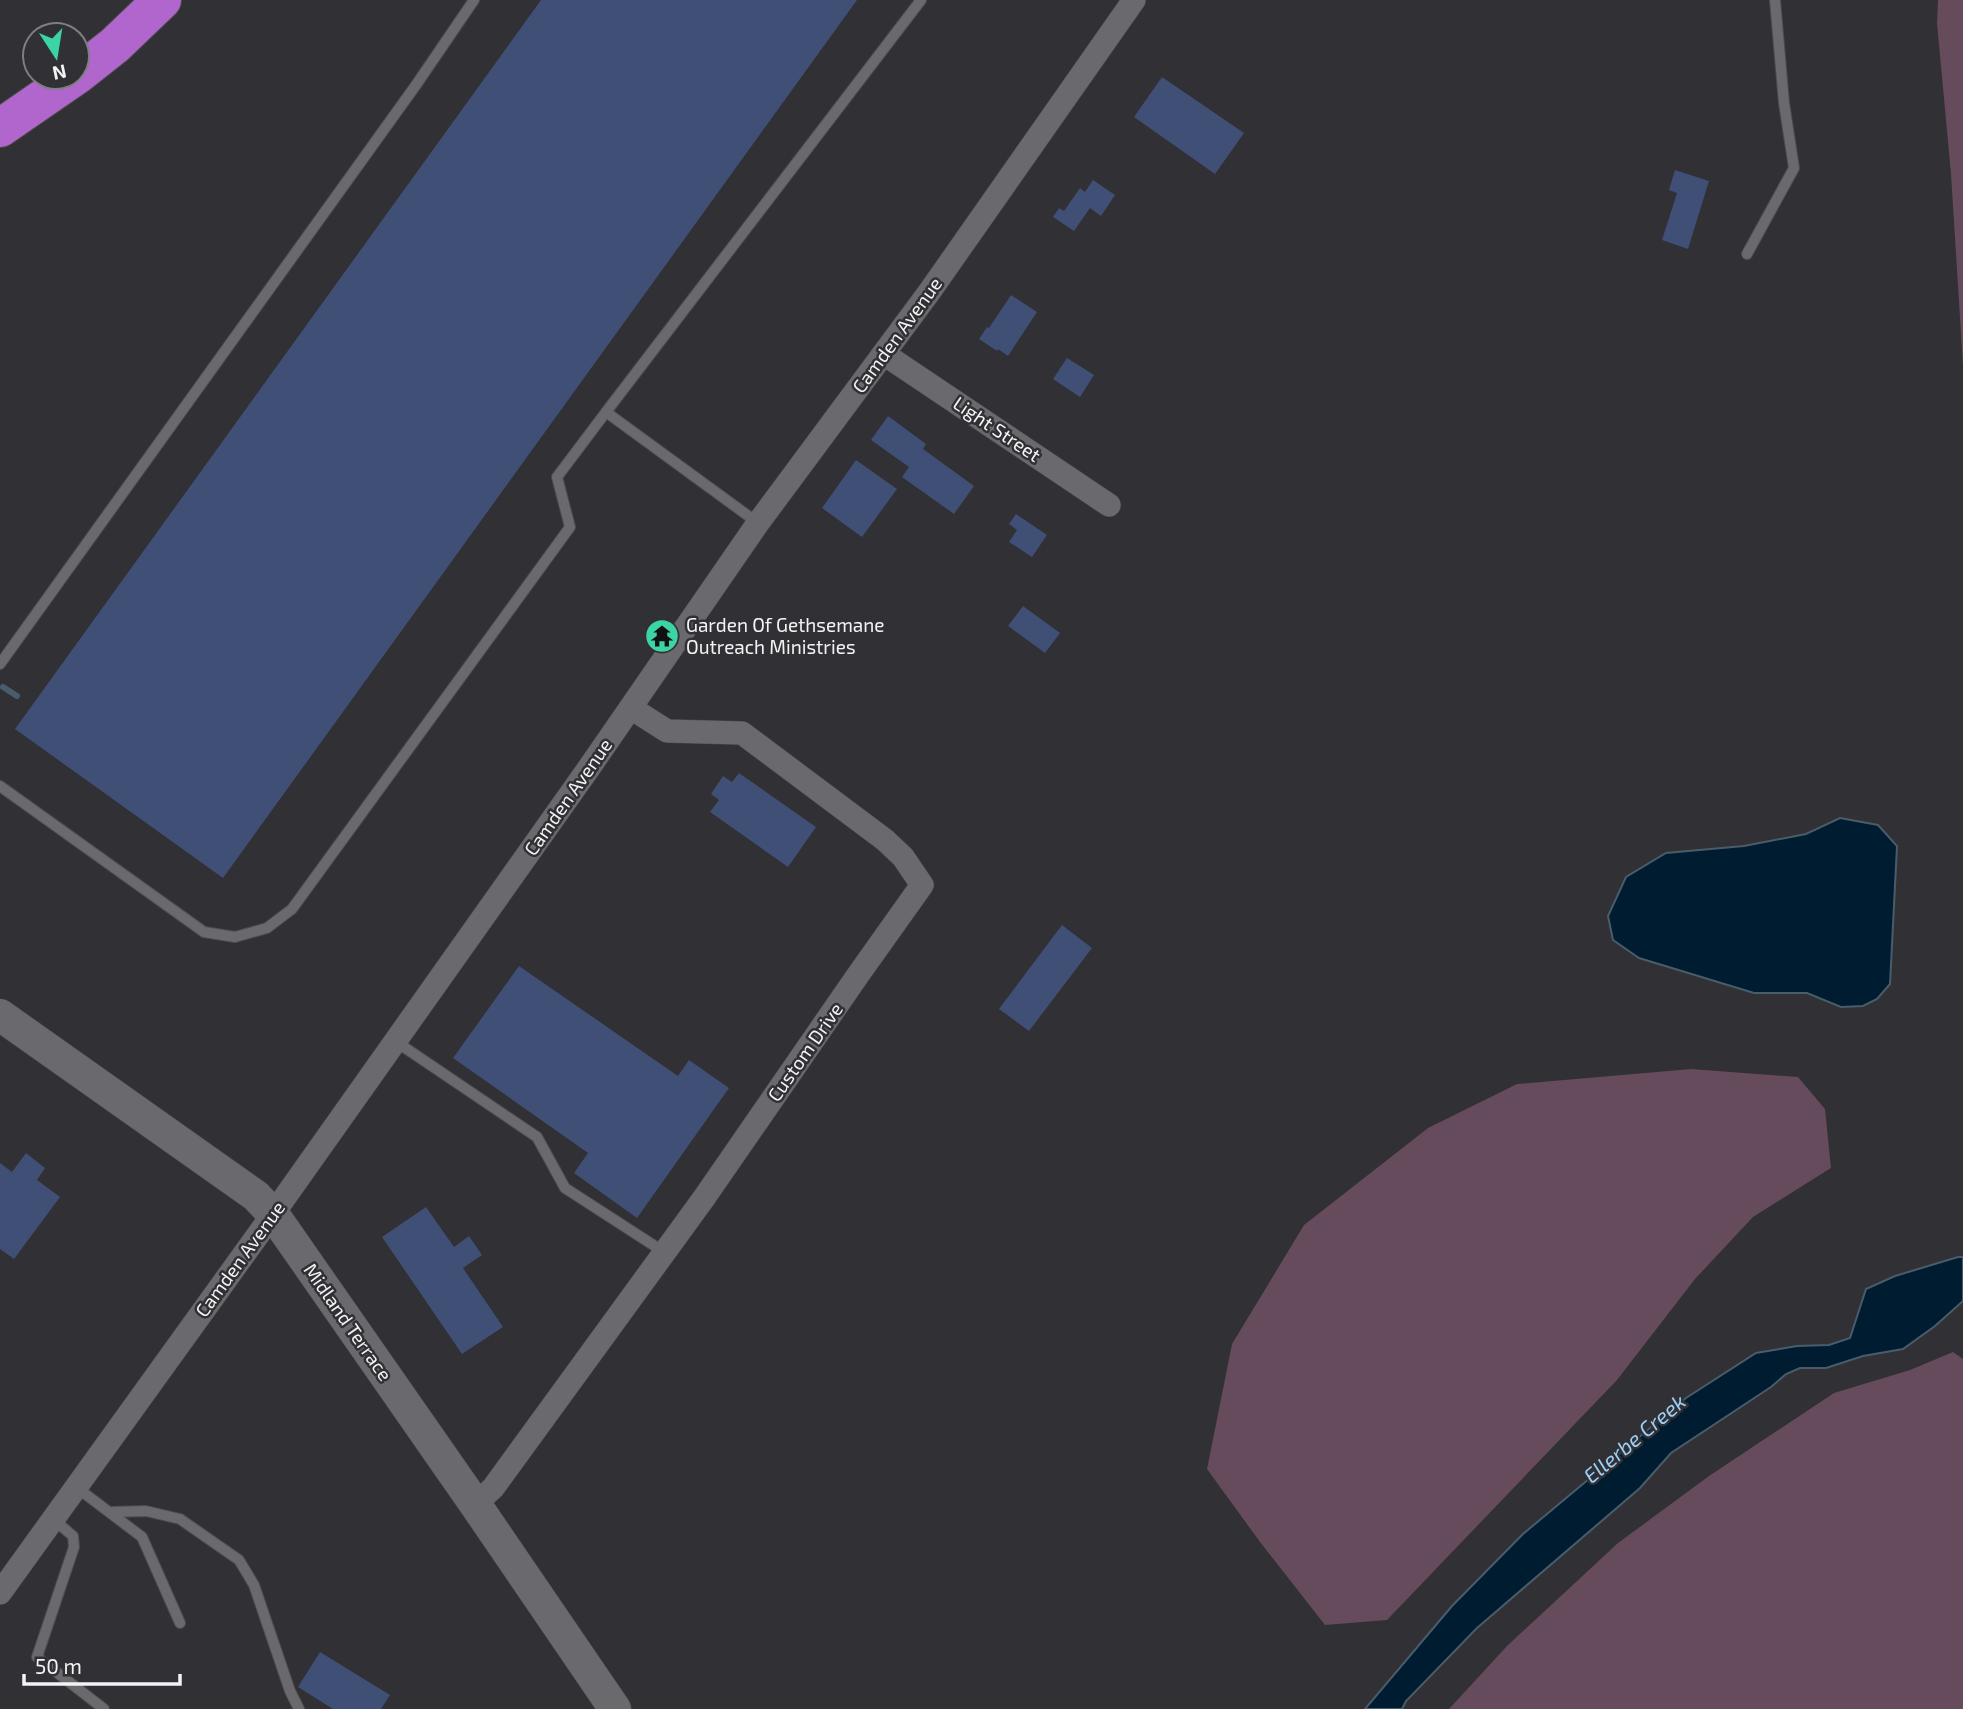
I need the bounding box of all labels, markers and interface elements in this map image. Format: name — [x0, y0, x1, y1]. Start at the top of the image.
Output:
north arrow — [21, 21, 91, 91]
text: N — [51, 60, 69, 86]
street label: Camden Avenue — [847, 272, 946, 397]
street label: Light Street — [949, 391, 1045, 466]
place label: Garden Of Gethsemane Outreach Ministries — [686, 613, 885, 658]
temple icon: Garden Of Gethsemane Outreach Ministries — [643, 617, 681, 655]
street label: Camden Avenue — [519, 734, 616, 860]
street label: Custom Drive — [762, 998, 847, 1106]
street label: Camden Avenue — [190, 1196, 289, 1321]
street label: Midland Terrace — [299, 1259, 397, 1385]
water label: Ellerbe Creek — [1578, 1388, 1690, 1488]
scale bar — [24, 1642, 180, 1686]
text: 50 m — [35, 1653, 82, 1678]

